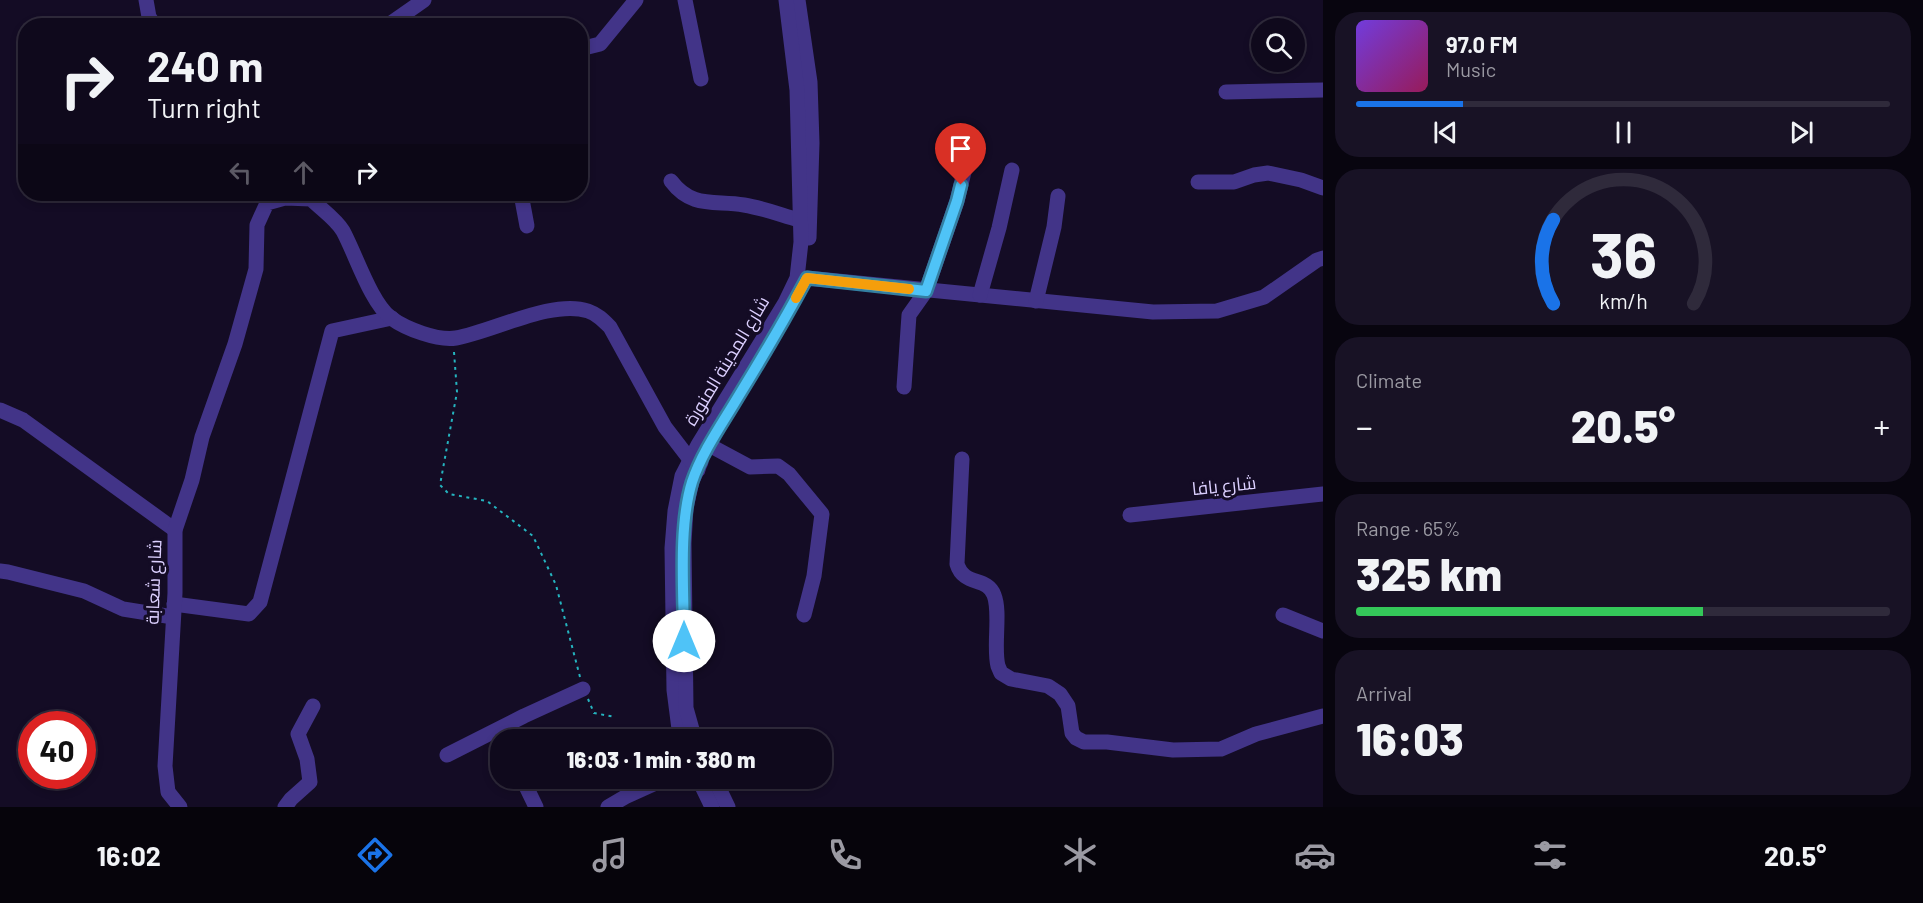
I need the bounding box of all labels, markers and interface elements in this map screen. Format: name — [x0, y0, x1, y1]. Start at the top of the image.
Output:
map controls — [1251, 18, 1305, 72]
button: search — [1251, 18, 1305, 72]
text: 97.0 FM — [1446, 31, 1518, 57]
text: 240 m — [147, 40, 263, 90]
icon: right — [48, 42, 126, 120]
text: Music — [1446, 57, 1496, 81]
text: Turn right — [147, 91, 261, 123]
icon: previous — [1429, 116, 1462, 149]
icon: pause — [1607, 116, 1640, 149]
icon: next — [1785, 116, 1818, 149]
pin — [935, 123, 986, 185]
icon: arrive — [944, 132, 977, 165]
icon: left — [224, 156, 257, 189]
icon: ahead — [287, 156, 320, 189]
icon: right — [350, 156, 383, 189]
text: 36 — [1589, 216, 1657, 290]
text: km/h — [1599, 288, 1647, 313]
street label: شارع المدينة المنورة — [679, 292, 775, 430]
text: Climate — [1356, 368, 1422, 392]
text: 20.5° — [1571, 398, 1675, 452]
text: − — [1356, 406, 1373, 446]
text: + — [1874, 406, 1890, 446]
street label: شارع يافا — [1191, 471, 1257, 501]
text: Range · 65% — [1356, 516, 1460, 540]
street label: شارع شعابة — [141, 539, 167, 625]
text: 325 km — [1356, 546, 1502, 600]
position arrow — [652, 609, 716, 673]
text: Arrival — [1356, 681, 1412, 705]
speed limit sign: 40 — [18, 711, 96, 789]
text: 16:03 — [1356, 711, 1464, 765]
text: 16:03 · 1 min · 380 m — [567, 746, 755, 772]
icon: directions — [354, 834, 396, 876]
icon: music — [589, 834, 631, 876]
icon: phone — [824, 834, 866, 876]
icon: climate — [1059, 834, 1101, 876]
icon: car — [1294, 834, 1336, 876]
icon: filters — [1529, 834, 1571, 876]
text: 16:02 — [97, 839, 161, 871]
text: 20.5° — [1764, 839, 1826, 871]

